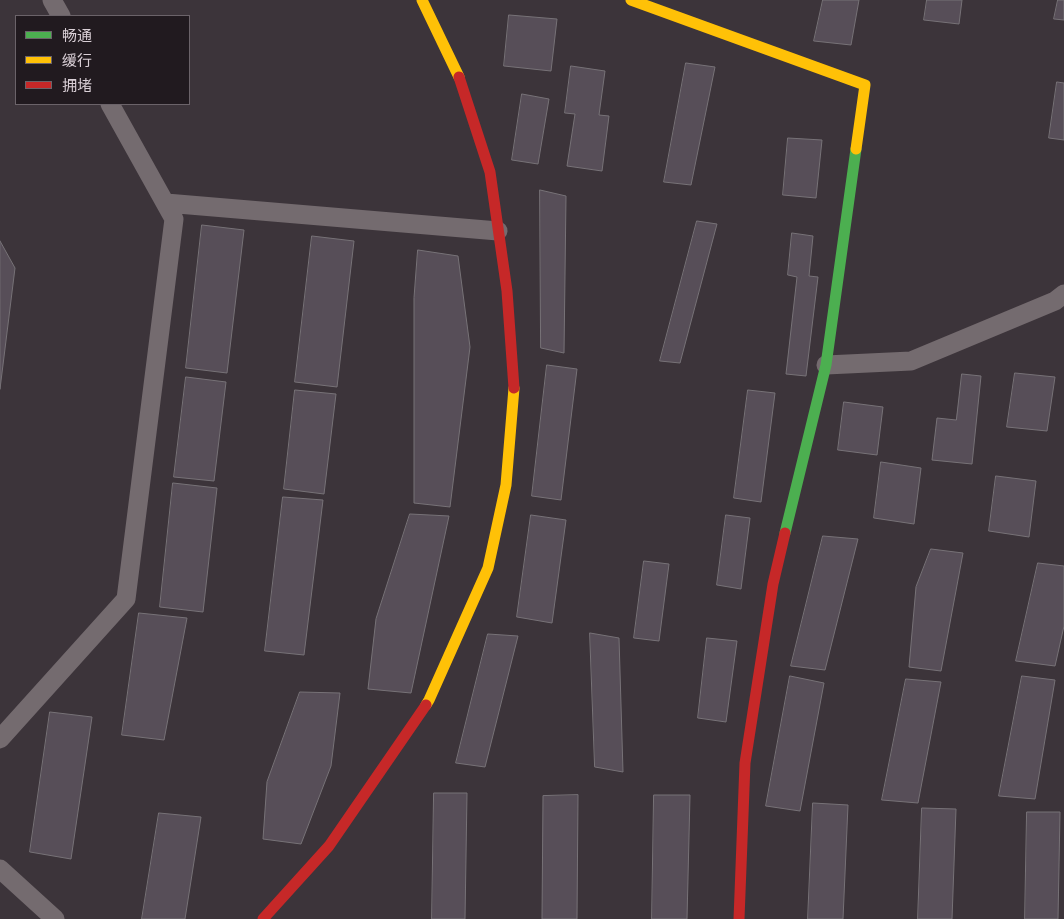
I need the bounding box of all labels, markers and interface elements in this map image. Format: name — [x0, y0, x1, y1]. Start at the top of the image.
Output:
legend — [15, 15, 190, 105]
text: 畅通 — [62, 26, 92, 44]
text: 缓行 — [62, 51, 92, 69]
text: 拥堵 — [62, 76, 92, 94]

